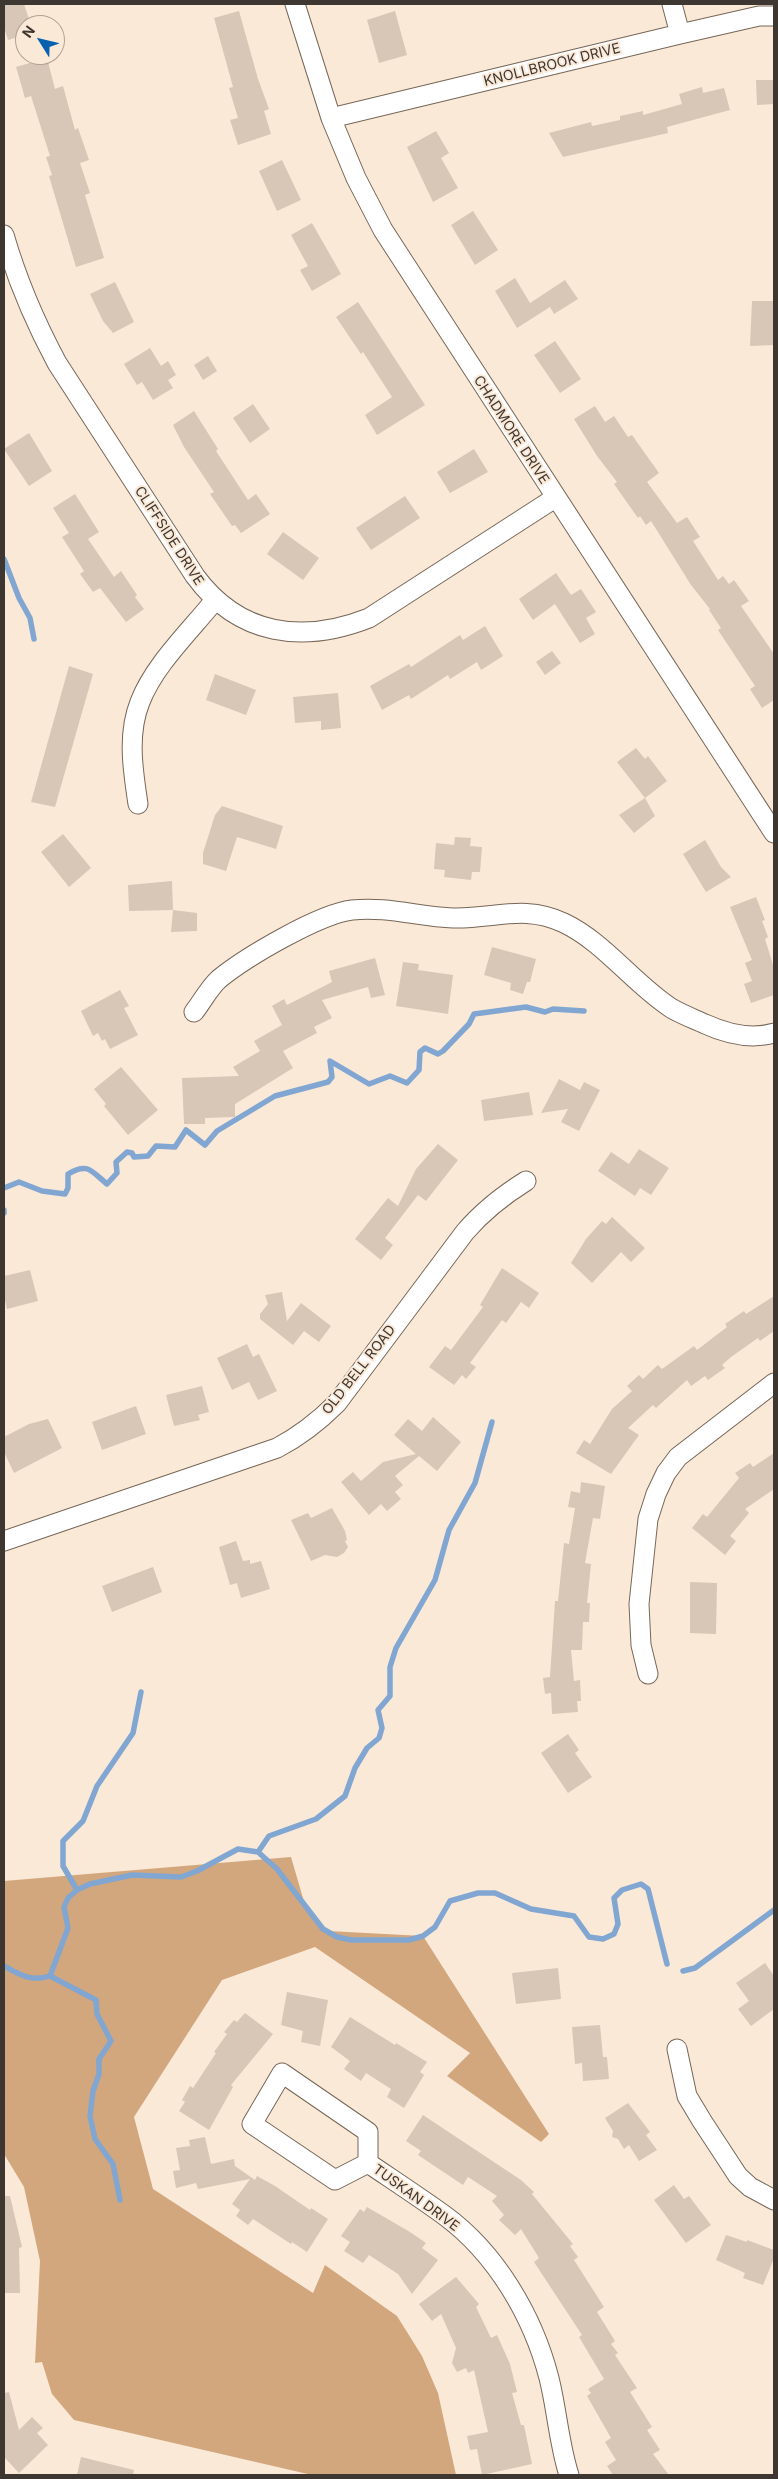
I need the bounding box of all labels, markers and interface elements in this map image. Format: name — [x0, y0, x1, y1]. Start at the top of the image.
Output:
north arrow — [15, 15, 65, 65]
text: N — [18, 22, 38, 41]
street label: KNOLLBROOK DRIVE — [482, 40, 622, 90]
street label: CHADMORE DRIVE — [470, 373, 552, 487]
street label: CLIFFSIDE DRIVE — [131, 483, 207, 589]
street label: OLD BELL ROAD — [319, 1322, 399, 1418]
street label: TUSKAN DRIVE — [369, 2161, 463, 2235]

